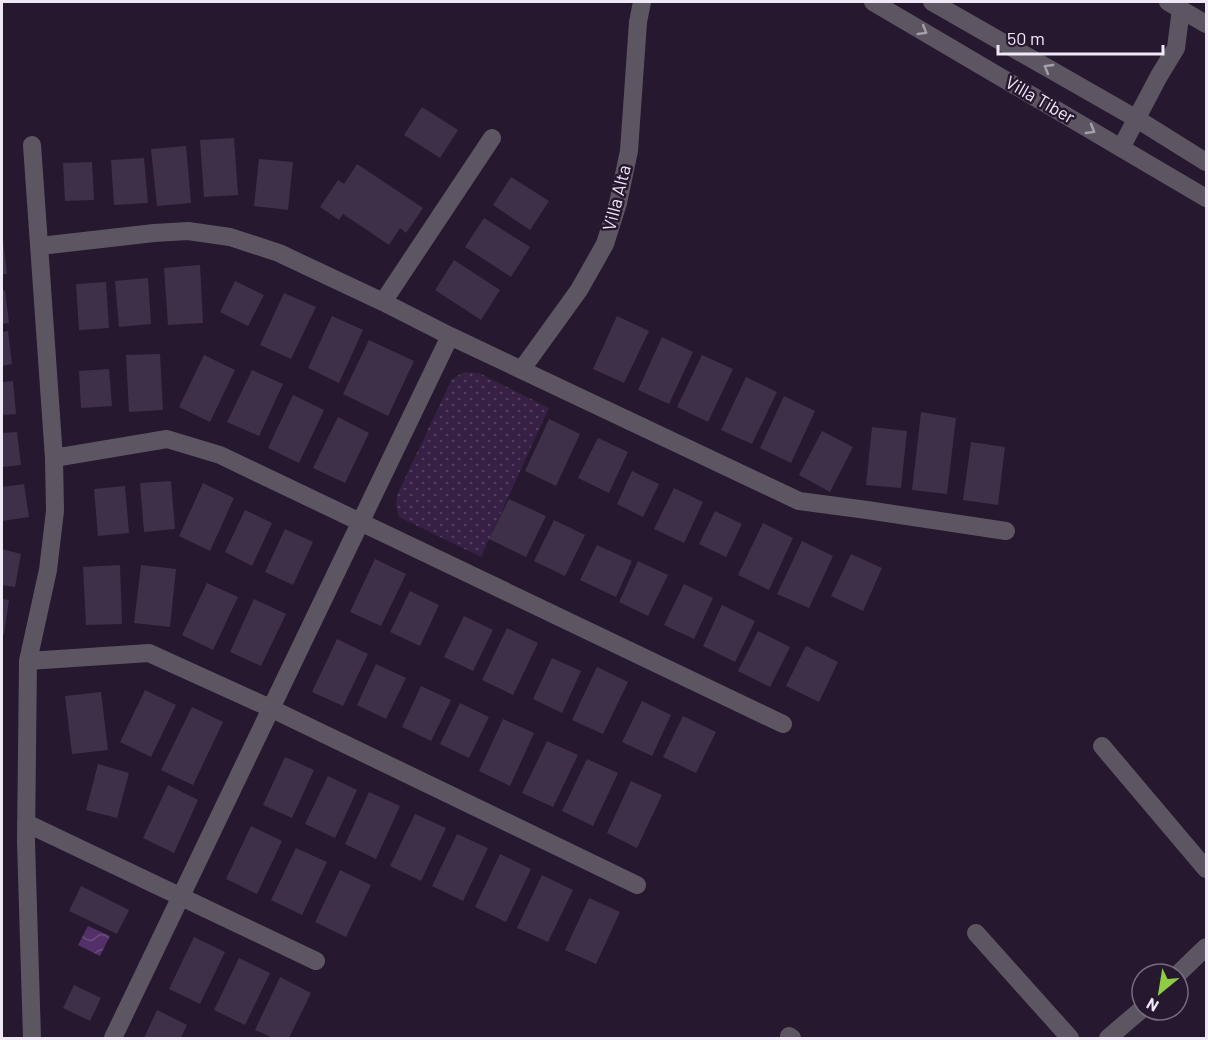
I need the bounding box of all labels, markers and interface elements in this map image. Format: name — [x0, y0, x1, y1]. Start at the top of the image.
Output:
scale bar — [998, 18, 1163, 56]
one-way arrow — [917, 24, 927, 36]
text: 50 m — [1007, 27, 1045, 49]
one-way arrow — [1044, 64, 1054, 75]
street label: Villa Tiber — [1002, 70, 1080, 128]
one-way arrow — [1085, 123, 1095, 135]
street label: Villa Alta — [597, 163, 635, 233]
north arrow — [1130, 962, 1190, 1022]
text: N — [1143, 995, 1162, 1016]

